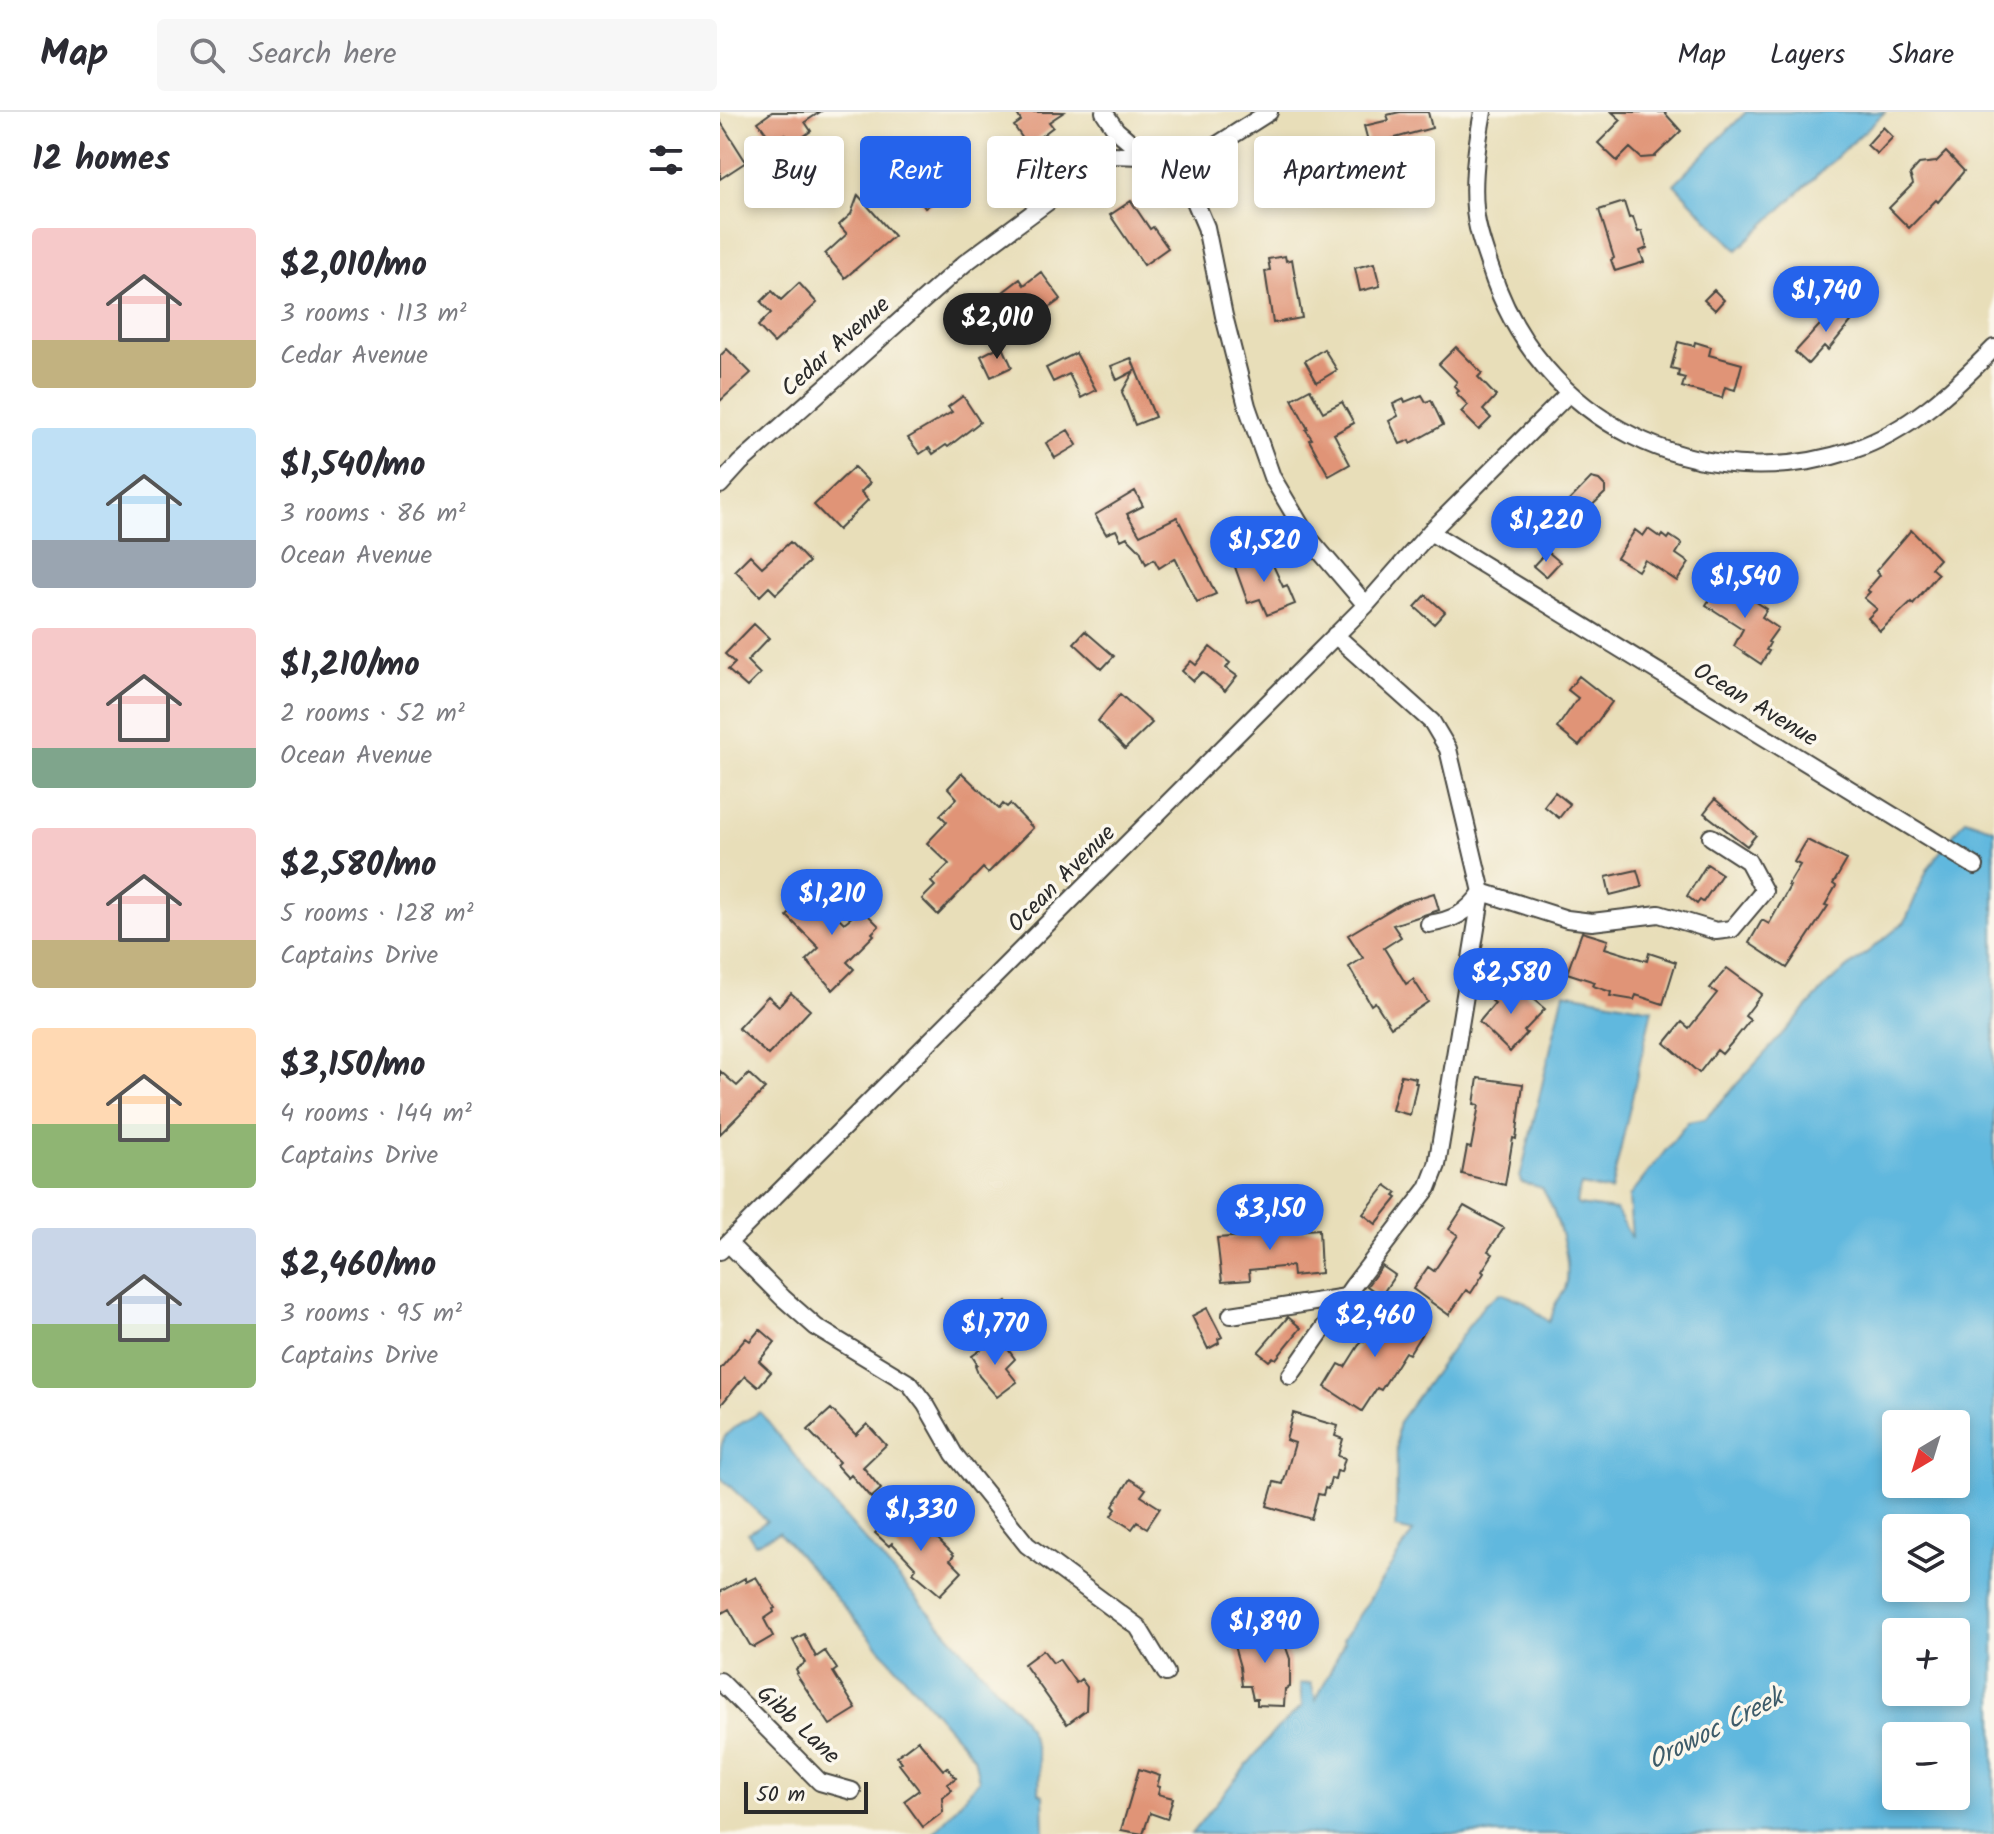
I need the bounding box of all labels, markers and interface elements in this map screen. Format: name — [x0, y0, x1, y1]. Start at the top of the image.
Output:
search box — [157, 19, 717, 91]
text: Map — [40, 25, 109, 85]
text: Search here — [249, 31, 396, 79]
icon: search — [185, 33, 229, 77]
text: Map — [1677, 33, 1726, 78]
text: Layers — [1770, 33, 1845, 78]
text: Share — [1889, 33, 1954, 78]
text: 12 homes — [32, 133, 170, 187]
chip: Buy — [744, 136, 844, 208]
chip: Rent — [860, 136, 971, 208]
chip: Filters — [987, 136, 1116, 208]
chip: New — [1132, 136, 1238, 208]
chip: Apartment — [1254, 136, 1435, 208]
icon: filters — [644, 138, 688, 182]
text: $2,010/mo — [280, 239, 427, 293]
icon: home — [96, 260, 192, 356]
pin: $1,740 — [1761, 266, 1891, 334]
text: $1,740 — [1791, 271, 1861, 313]
street label: Cedar Avenue — [772, 287, 900, 407]
text: 3 rooms · 113 m² — [280, 293, 467, 335]
pin: $2,010 — [932, 293, 1062, 361]
text: $2,010 — [961, 298, 1033, 340]
text: Cedar Avenue — [280, 335, 428, 377]
text: $1,540/mo — [280, 439, 425, 493]
icon: home — [96, 460, 192, 556]
text: 3 rooms · 86 m² — [280, 493, 465, 535]
pin: $1,220 — [1481, 496, 1611, 564]
text: $1,220 — [1509, 501, 1583, 543]
pin: $1,520 — [1199, 516, 1329, 584]
text: $1,520 — [1228, 521, 1300, 563]
text: Ocean Avenue — [280, 535, 432, 577]
pin: $1,540 — [1680, 552, 1810, 620]
text: $1,540 — [1710, 557, 1780, 599]
text: $1,210/mo — [280, 639, 420, 693]
street label: Ocean Avenue — [1685, 652, 1826, 758]
icon: home — [96, 660, 192, 756]
text: 2 rooms · 52 m² — [280, 693, 465, 735]
text: Ocean Avenue — [280, 735, 432, 777]
street label: Ocean Avenue — [999, 815, 1126, 943]
text: $2,580/mo — [280, 839, 437, 893]
icon: home — [96, 860, 192, 956]
pin: $1,210 — [767, 869, 897, 937]
text: $1,210 — [799, 874, 865, 916]
text: 5 rooms · 128 m² — [280, 893, 473, 935]
text: Captains Drive — [280, 935, 438, 977]
pin: $2,580 — [1446, 948, 1576, 1016]
text: $2,580 — [1471, 953, 1551, 995]
text: $3,150/mo — [280, 1039, 426, 1093]
icon: home — [96, 1060, 192, 1156]
text: 4 rooms · 144 m² — [280, 1093, 472, 1135]
text: Captains Drive — [280, 1135, 438, 1177]
pin: $3,150 — [1205, 1184, 1335, 1252]
text: $3,150 — [1235, 1189, 1305, 1231]
text: $2,460/mo — [280, 1239, 436, 1293]
icon: home — [96, 1260, 192, 1356]
pin: $2,460 — [1310, 1291, 1440, 1359]
text: 3 rooms · 95 m² — [280, 1293, 462, 1335]
text: $2,460 — [1336, 1296, 1414, 1338]
pin: $1,770 — [930, 1299, 1060, 1367]
text: $1,770 — [961, 1304, 1029, 1346]
text: Captains Drive — [280, 1335, 438, 1377]
north arrow — [1882, 1410, 1970, 1498]
map controls — [1882, 1410, 1970, 1810]
pin: $1,330 — [856, 1485, 986, 1553]
text: $1,330 — [885, 1490, 957, 1532]
button: layers — [1882, 1514, 1970, 1602]
pin: $1,890 — [1200, 1597, 1330, 1665]
text: $1,890 — [1229, 1602, 1301, 1644]
button: + — [1882, 1618, 1970, 1706]
street label: Gibb Lane — [747, 1676, 849, 1775]
water label: Orowoc Creek — [1641, 1676, 1794, 1782]
button: − — [1882, 1722, 1970, 1810]
scale bar — [744, 1778, 868, 1814]
text: 50 m — [756, 1778, 805, 1813]

